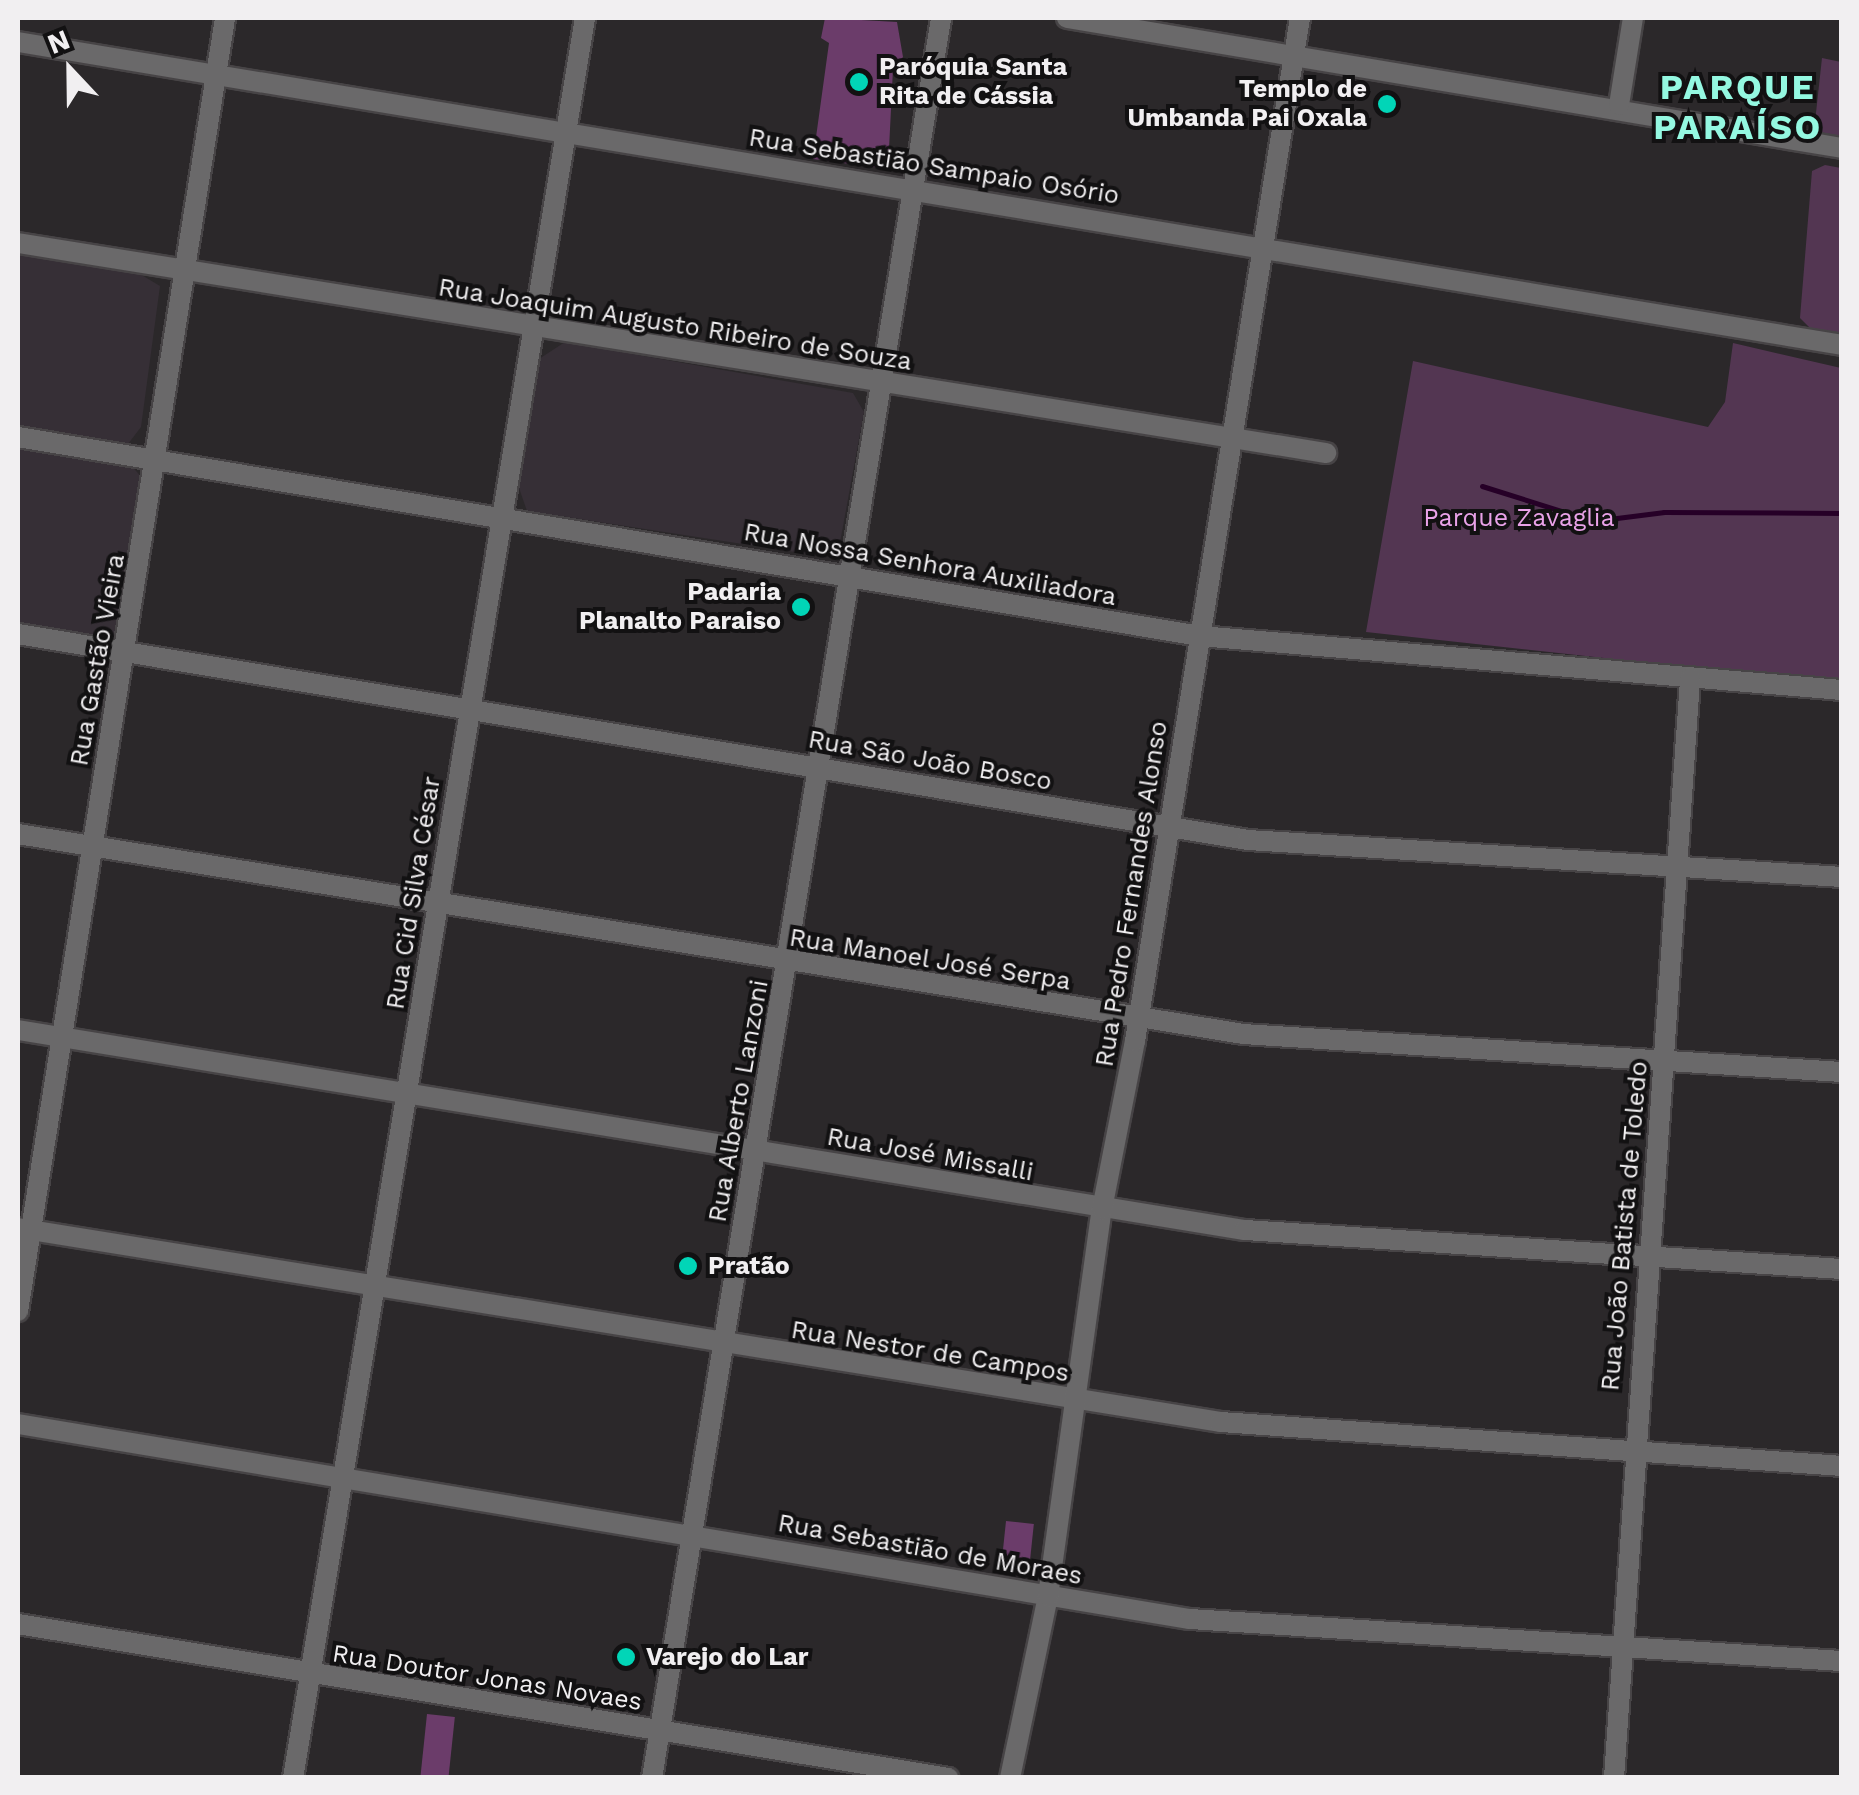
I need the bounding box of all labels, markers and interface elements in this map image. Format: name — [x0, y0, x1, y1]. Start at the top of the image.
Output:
north arrow — [20, 20, 120, 120]
text: N — [43, 23, 74, 61]
place label: Paróquia Santa Rita de Cássia — [879, 53, 1067, 112]
district label: PARQUE PARAÍSO — [1653, 66, 1823, 148]
marker: Paróquia Santa Rita de Cássia — [848, 71, 870, 93]
place label: Templo de Umbanda Pai Oxala — [1127, 75, 1367, 134]
marker: Templo de Umbanda Pai Oxala — [1376, 93, 1398, 115]
street label: Rua Sebastião Sampaio Osório — [746, 123, 1122, 211]
street label: Rua Joaquim Augusto Ribeiro de Souza — [435, 273, 915, 377]
park label: Parque Zavaglia — [1423, 503, 1615, 533]
street label: Rua Nossa Senhora Auxiliadora — [740, 517, 1120, 613]
street label: Rua Gastão Vieira — [64, 551, 132, 769]
place label: Padaria Planalto Paraiso — [579, 578, 781, 637]
marker: Padaria Planalto Paraiso — [790, 596, 812, 618]
street label: Rua Pedro Fernandes Alonso — [1090, 718, 1174, 1070]
street label: Rua São João Bosco — [805, 725, 1055, 797]
street label: Rua Cid Silva César — [381, 774, 447, 1012]
street label: Rua Manoel José Serpa — [786, 923, 1074, 997]
street label: Rua Alberto Lanzoni — [703, 977, 775, 1225]
street label: Rua João Batista de Toledo — [1596, 1059, 1654, 1393]
street label: Rua José Missalli — [824, 1122, 1036, 1188]
place label: Pratão — [708, 1251, 790, 1281]
marker: Pratão — [677, 1255, 699, 1277]
street label: Rua Nestor de Campos — [788, 1315, 1072, 1389]
street label: Rua Sebastião de Moraes — [775, 1508, 1085, 1592]
street label: Rua Doutor Jonas Novaes — [329, 1639, 645, 1717]
place label: Varejo do Lar — [646, 1642, 808, 1672]
marker: Varejo do Lar — [615, 1646, 637, 1668]

